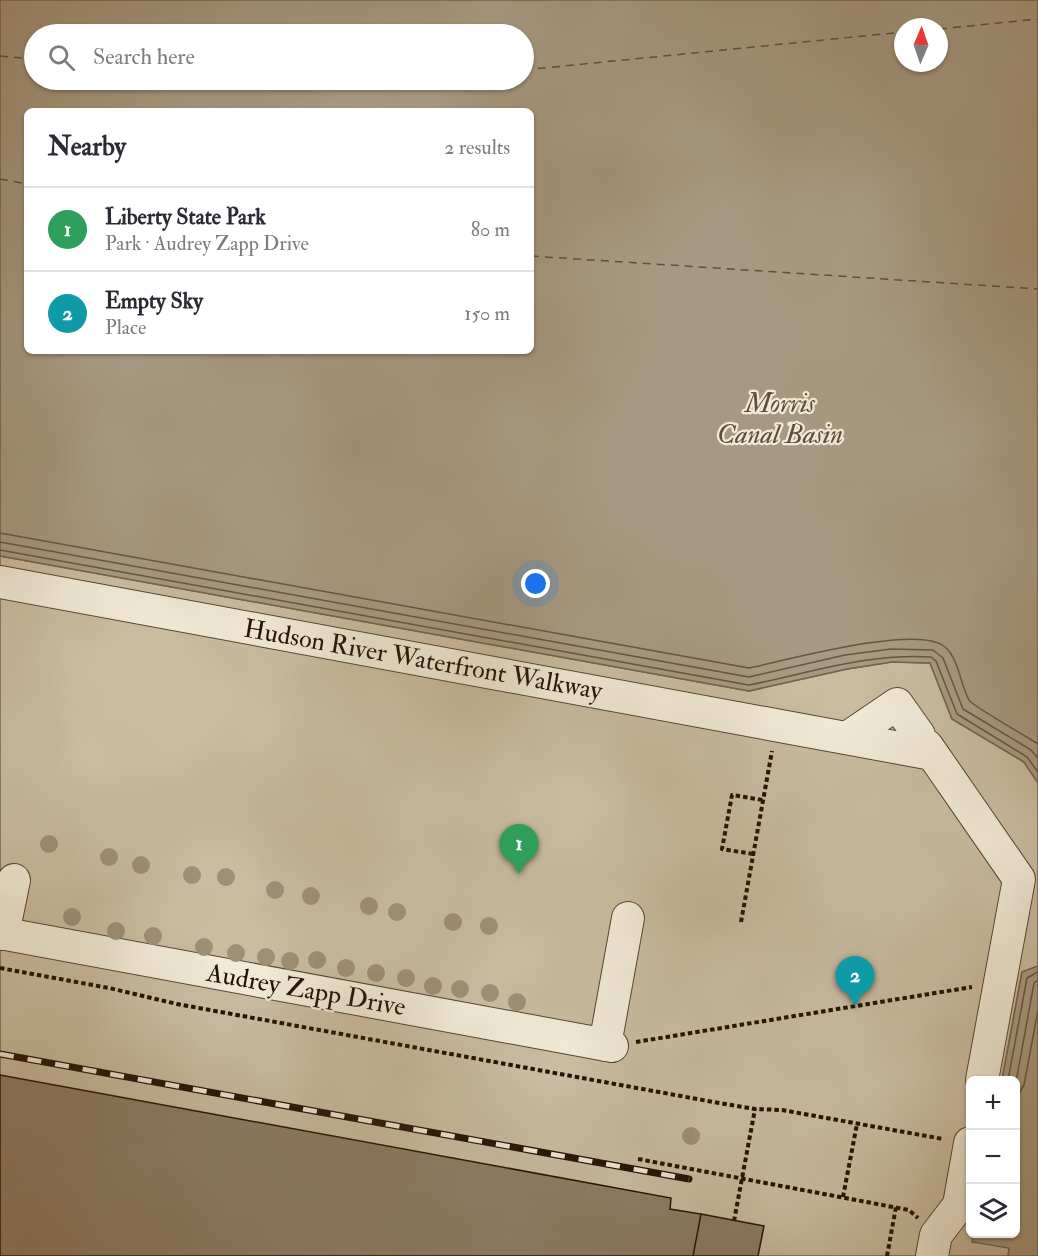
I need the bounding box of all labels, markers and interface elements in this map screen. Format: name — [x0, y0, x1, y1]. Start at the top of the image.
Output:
north arrow — [894, 18, 948, 72]
search box — [24, 24, 534, 90]
icon: search — [45, 41, 78, 74]
text: Search here — [93, 43, 195, 71]
text: Nearby — [48, 131, 126, 163]
text: 2 results — [444, 135, 510, 160]
text: Liberty State Park — [105, 203, 266, 231]
text: 1 — [64, 217, 71, 242]
text: 80 m — [471, 217, 510, 242]
text: Park · Audrey Zapp Drive — [105, 231, 309, 256]
text: Empty Sky — [105, 287, 203, 315]
text: 2 — [62, 301, 73, 326]
text: 150 m — [464, 301, 510, 326]
text: Place — [105, 315, 146, 340]
water label: Morris Canal Basin — [717, 387, 843, 451]
your location — [521, 569, 550, 598]
street label: Hudson River Waterfront Walkway — [241, 613, 605, 707]
pin: 1 — [500, 824, 538, 874]
pin: 2 — [836, 956, 874, 1006]
street label: Audrey Zapp Drive — [203, 957, 408, 1024]
map controls — [966, 1076, 1020, 1238]
button: + — [966, 1076, 1020, 1130]
button: − — [966, 1130, 1020, 1184]
button: layers — [966, 1184, 1020, 1238]

